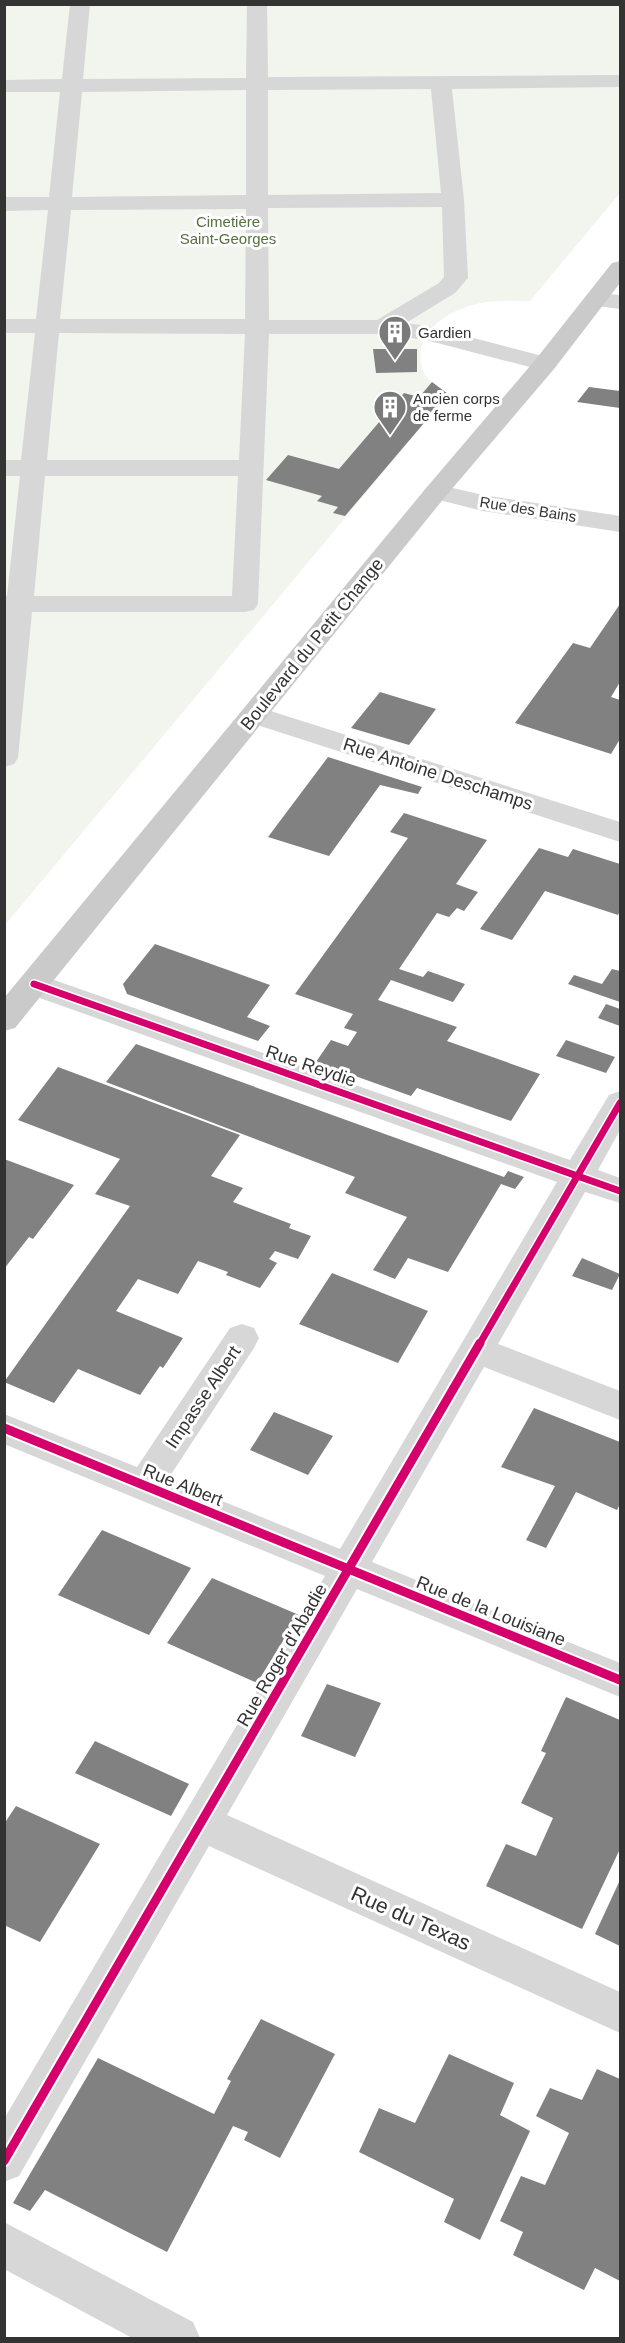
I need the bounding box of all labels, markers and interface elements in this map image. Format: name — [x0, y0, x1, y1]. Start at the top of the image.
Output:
park label: Cimetière Saint-Georges — [180, 213, 276, 247]
building icon: Gardien — [377, 314, 413, 361]
place label: Gardien — [418, 324, 471, 341]
building icon: Ancien corps de ferme — [372, 389, 408, 436]
place label: Ancien corps de ferme — [413, 390, 500, 424]
street label: Rue des Bains — [478, 493, 578, 525]
street label: Boulevard du Petit Change — [237, 554, 387, 734]
street label: Rue Antoine Deschamps — [341, 734, 535, 814]
street label: Rue Reydie — [263, 1041, 359, 1091]
street label: Impasse Albert — [161, 1342, 245, 1452]
street label: Rue Albert — [140, 1460, 226, 1510]
street label: Rue de la Louisiane — [413, 1572, 569, 1650]
street label: Rue Roger d'Abadie — [233, 1580, 331, 1730]
street label: Rue du Texas — [348, 1881, 474, 1955]

